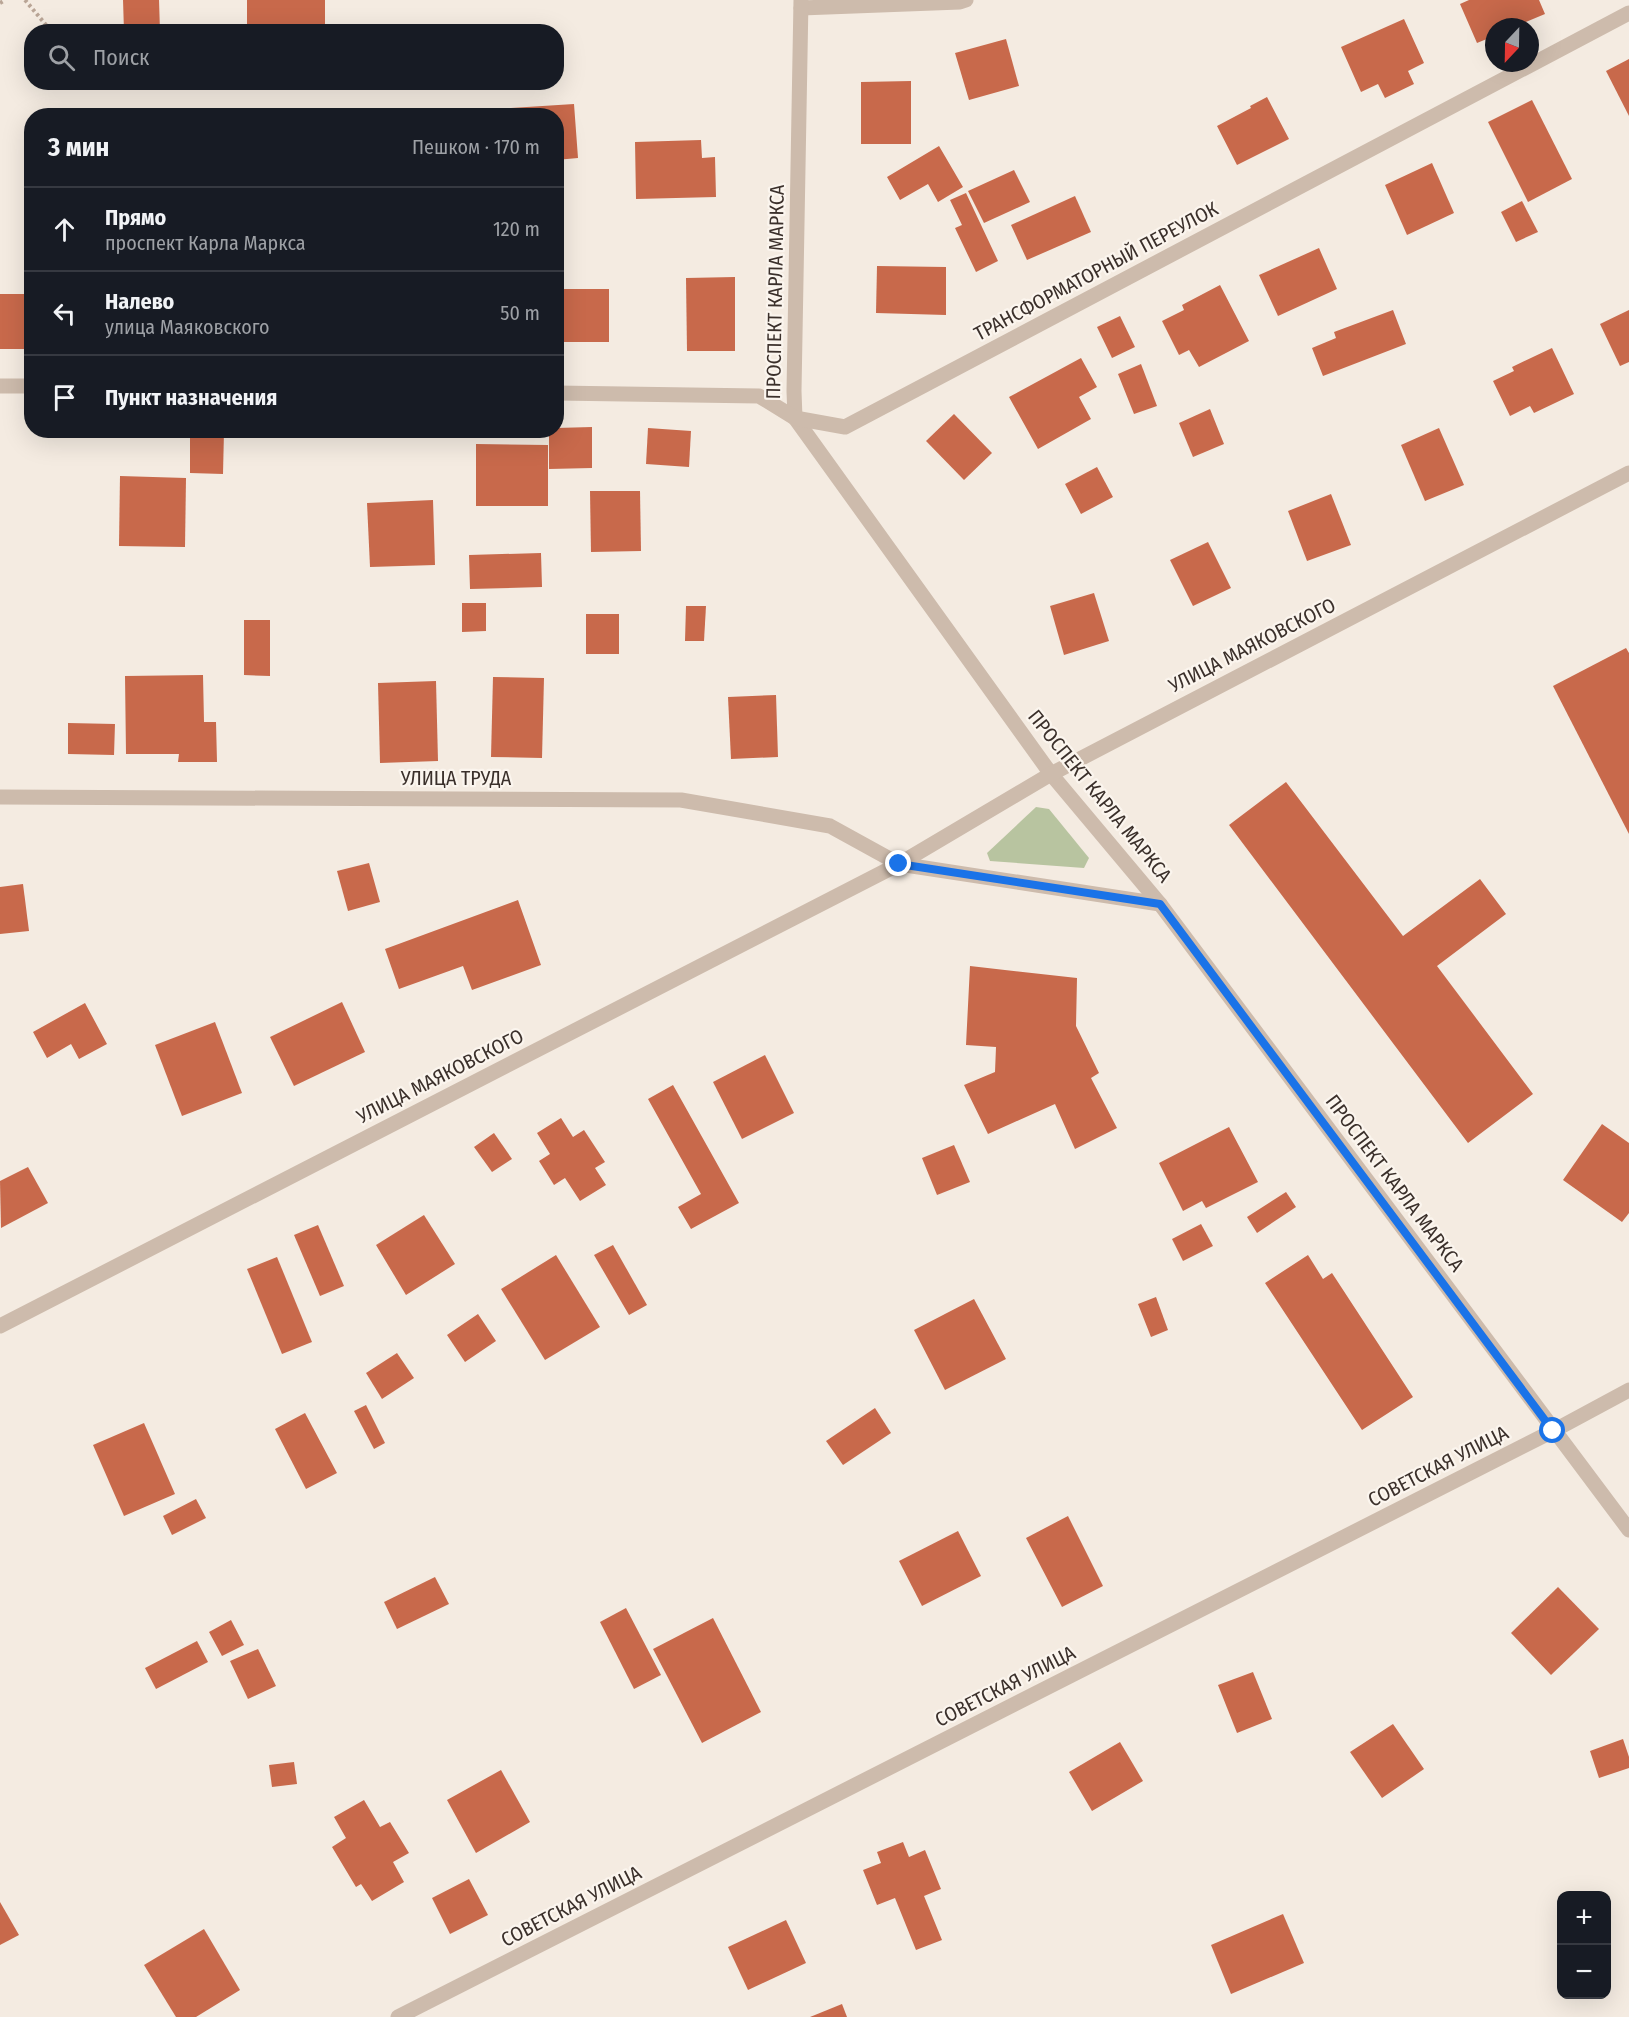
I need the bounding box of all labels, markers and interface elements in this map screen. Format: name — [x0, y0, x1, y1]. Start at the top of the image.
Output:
north arrow — [1485, 18, 1539, 72]
search box — [24, 24, 564, 90]
icon: search — [45, 41, 78, 74]
text: Поиск — [93, 44, 149, 71]
text: 3 мин — [48, 132, 109, 163]
text: Пешком · 170 m — [412, 135, 540, 159]
street label: ПРОСПЕКТ КАРЛА МАРКСА — [761, 184, 789, 400]
street label: ТРАНСФОРМАТОРНЫЙ ПЕРЕУЛОК — [970, 196, 1222, 346]
text: Прямо — [105, 204, 166, 231]
icon: ahead — [48, 213, 81, 246]
text: 120 m — [493, 217, 540, 241]
text: проспект Карла Маркса — [105, 231, 306, 255]
text: Налево — [105, 288, 174, 315]
icon: left — [48, 297, 81, 330]
text: 50 m — [500, 301, 540, 325]
text: улица Маяковского — [105, 315, 269, 339]
icon: arrive — [48, 381, 81, 414]
text: Пункт назначения — [105, 384, 277, 411]
street label: УЛИЦА МАЯКОВСКОГО — [1164, 593, 1339, 698]
street label: ПРОСПЕКТ КАРЛА МАРКСА — [1023, 705, 1177, 887]
street label: УЛИЦА ТРУДА — [400, 766, 512, 790]
route end — [885, 850, 911, 876]
street label: УЛИЦА МАЯКОВСКОГО — [352, 1024, 527, 1129]
street label: ПРОСПЕКТ КАРЛА МАРКСА — [1321, 1090, 1470, 1276]
route start — [1539, 1417, 1565, 1443]
street label: СОВЕТСКАЯ УЛИЦА — [1364, 1420, 1512, 1512]
street label: СОВЕТСКАЯ УЛИЦА — [931, 1640, 1079, 1732]
street label: СОВЕТСКАЯ УЛИЦА — [497, 1860, 645, 1952]
map controls — [1557, 1891, 1611, 1999]
button: + — [1557, 1891, 1611, 1945]
button: − — [1557, 1945, 1611, 1999]

